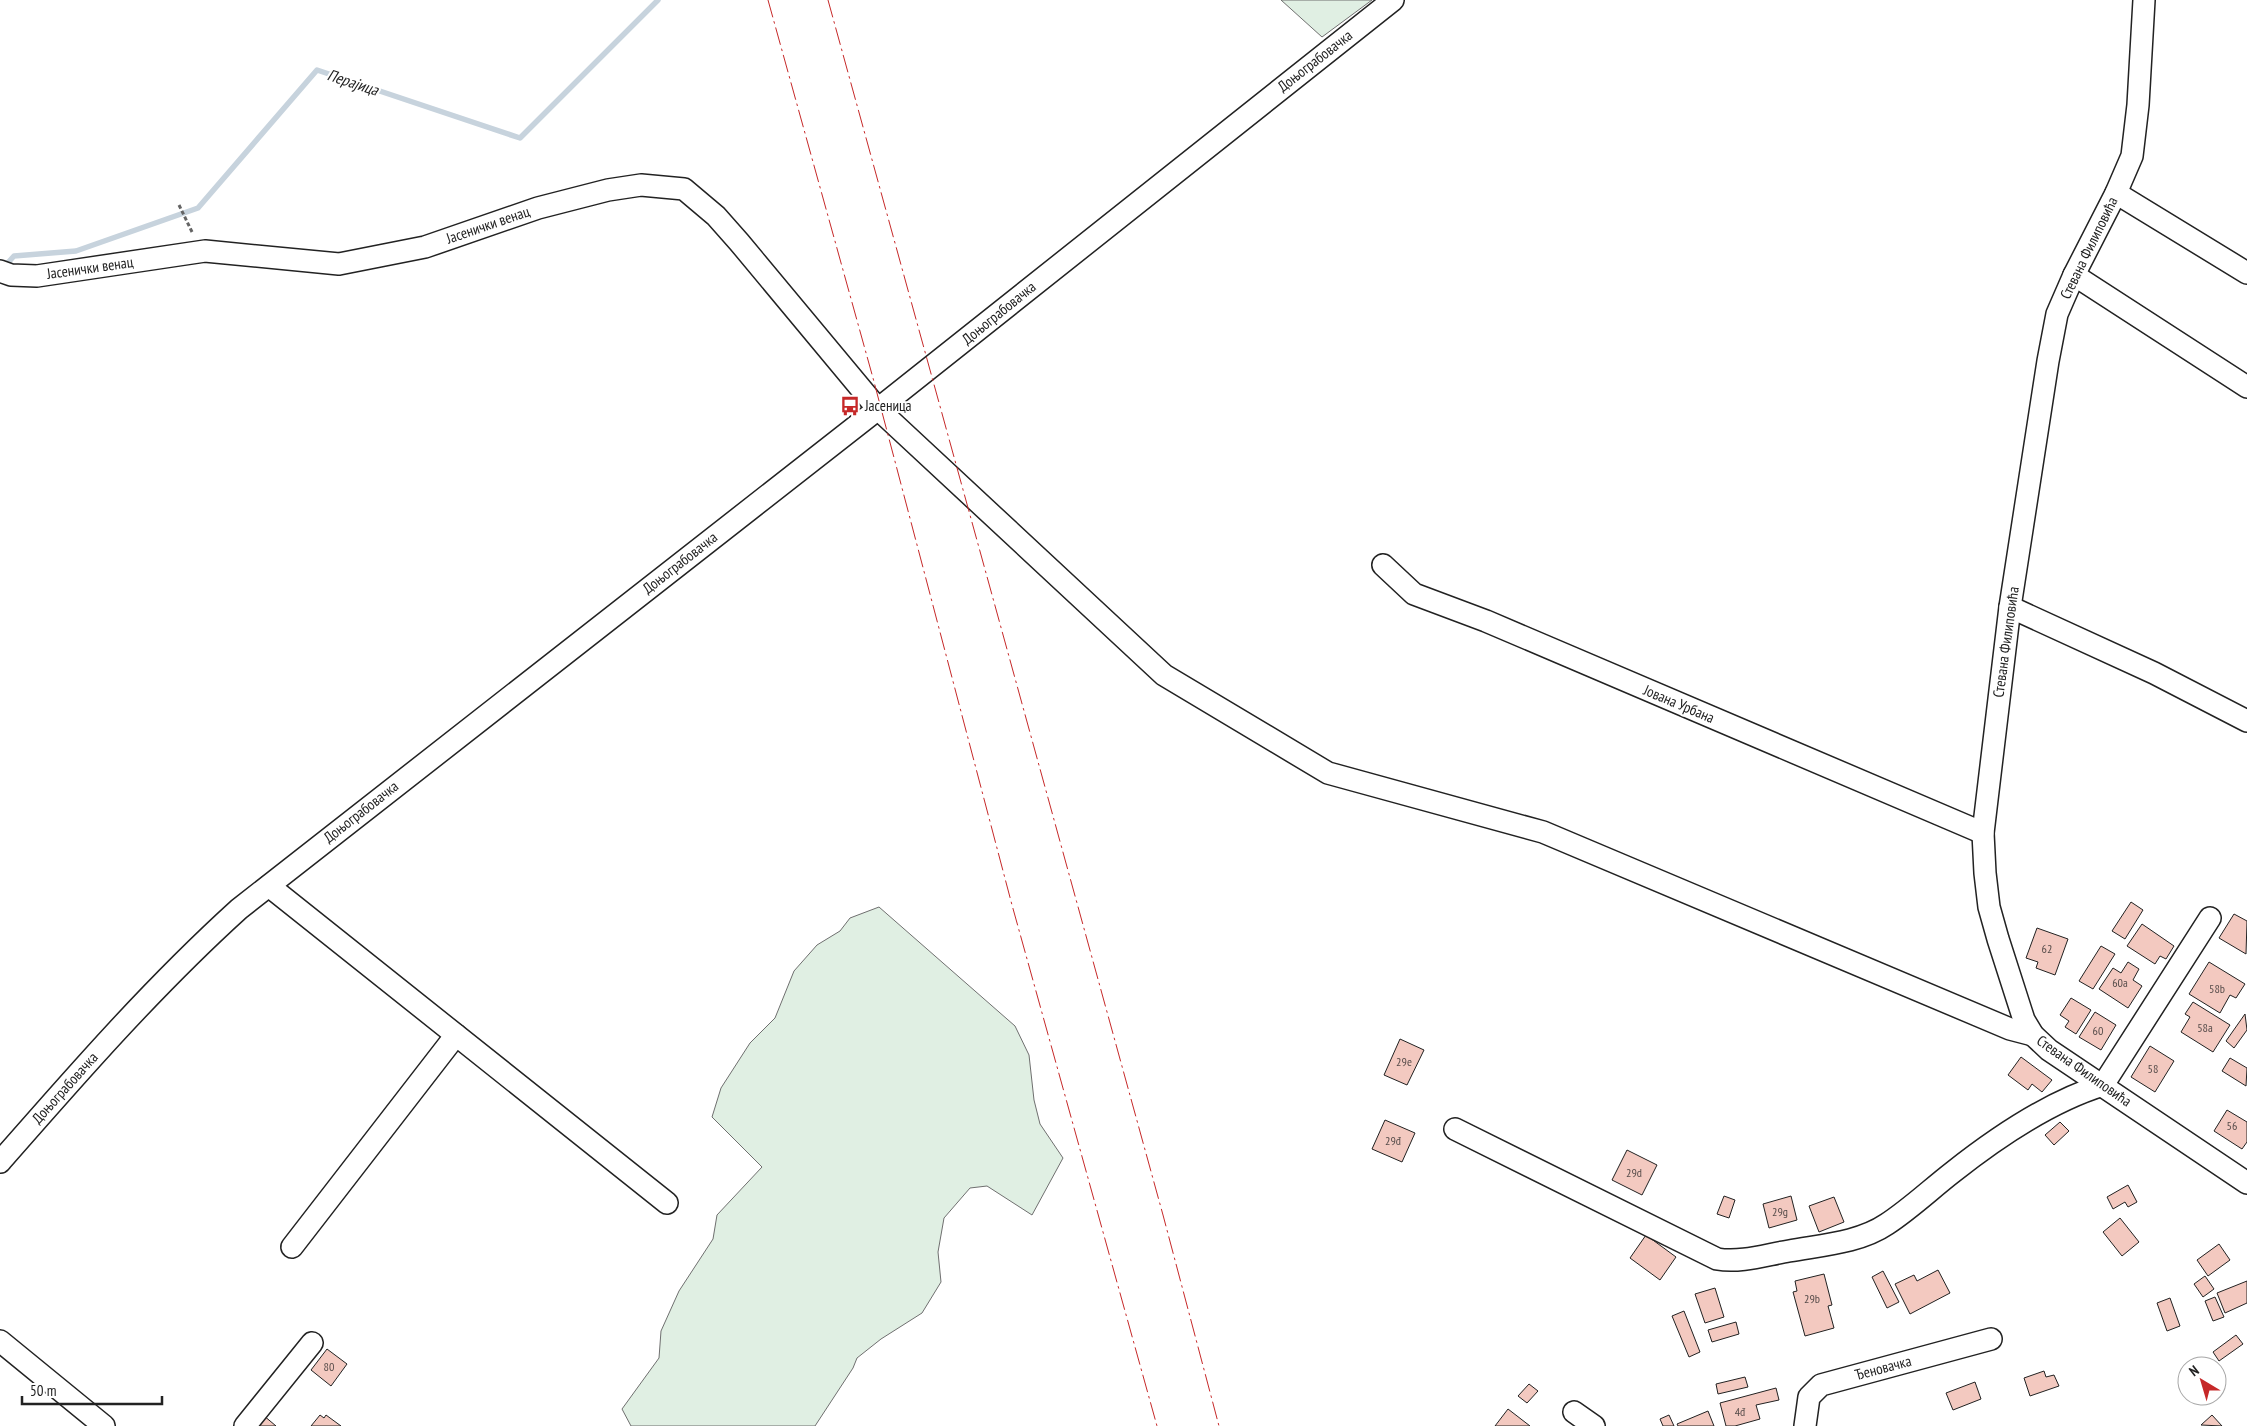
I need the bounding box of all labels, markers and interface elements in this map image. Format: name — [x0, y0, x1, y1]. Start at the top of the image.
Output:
street label: Доњограбовачка — [1273, 25, 1356, 96]
water label: Перајица — [325, 64, 382, 100]
street label: Стевана Филиповића — [2056, 193, 2122, 302]
street label: Јасенички венац — [443, 201, 532, 248]
street label: Јасенички венац — [45, 252, 135, 283]
street label: Доњограбовачка — [958, 277, 1040, 348]
bus stop icon: Јасеница — [839, 395, 861, 417]
place label: Јасеница — [864, 396, 912, 415]
street label: Доњограбовачка — [638, 527, 721, 598]
street label: Стевана Филиповића — [1988, 585, 2023, 699]
street label: Јована Урбана — [1640, 680, 1717, 727]
street label: Доњограбовачка — [319, 776, 402, 847]
house number: 62 — [2042, 941, 2052, 956]
house number: 60a — [2112, 975, 2128, 990]
house number: 58b — [2209, 981, 2225, 996]
house number: 58a — [2197, 1020, 2213, 1035]
house number: 60 — [2093, 1023, 2103, 1038]
street label: Стевана Филиповића — [2033, 1031, 2135, 1110]
street label: Доњограбовачка — [28, 1048, 102, 1127]
house number: 29e — [1396, 1054, 1412, 1069]
house number: 58 — [2148, 1061, 2158, 1076]
house number: 56 — [2227, 1118, 2237, 1133]
house number: 29đ — [1385, 1133, 1402, 1148]
house number: 29d — [1626, 1165, 1642, 1180]
house number: 29g — [1772, 1204, 1788, 1219]
house number: 29b — [1804, 1291, 1820, 1306]
street label: Ђеновачка — [1852, 1351, 1913, 1384]
north arrow — [2177, 1356, 2227, 1406]
house number: 80 — [324, 1359, 334, 1374]
text: N — [2185, 1361, 2203, 1380]
scale bar — [22, 1374, 162, 1406]
text: 50 m — [30, 1381, 56, 1400]
house number: 4đ — [1735, 1404, 1746, 1419]

